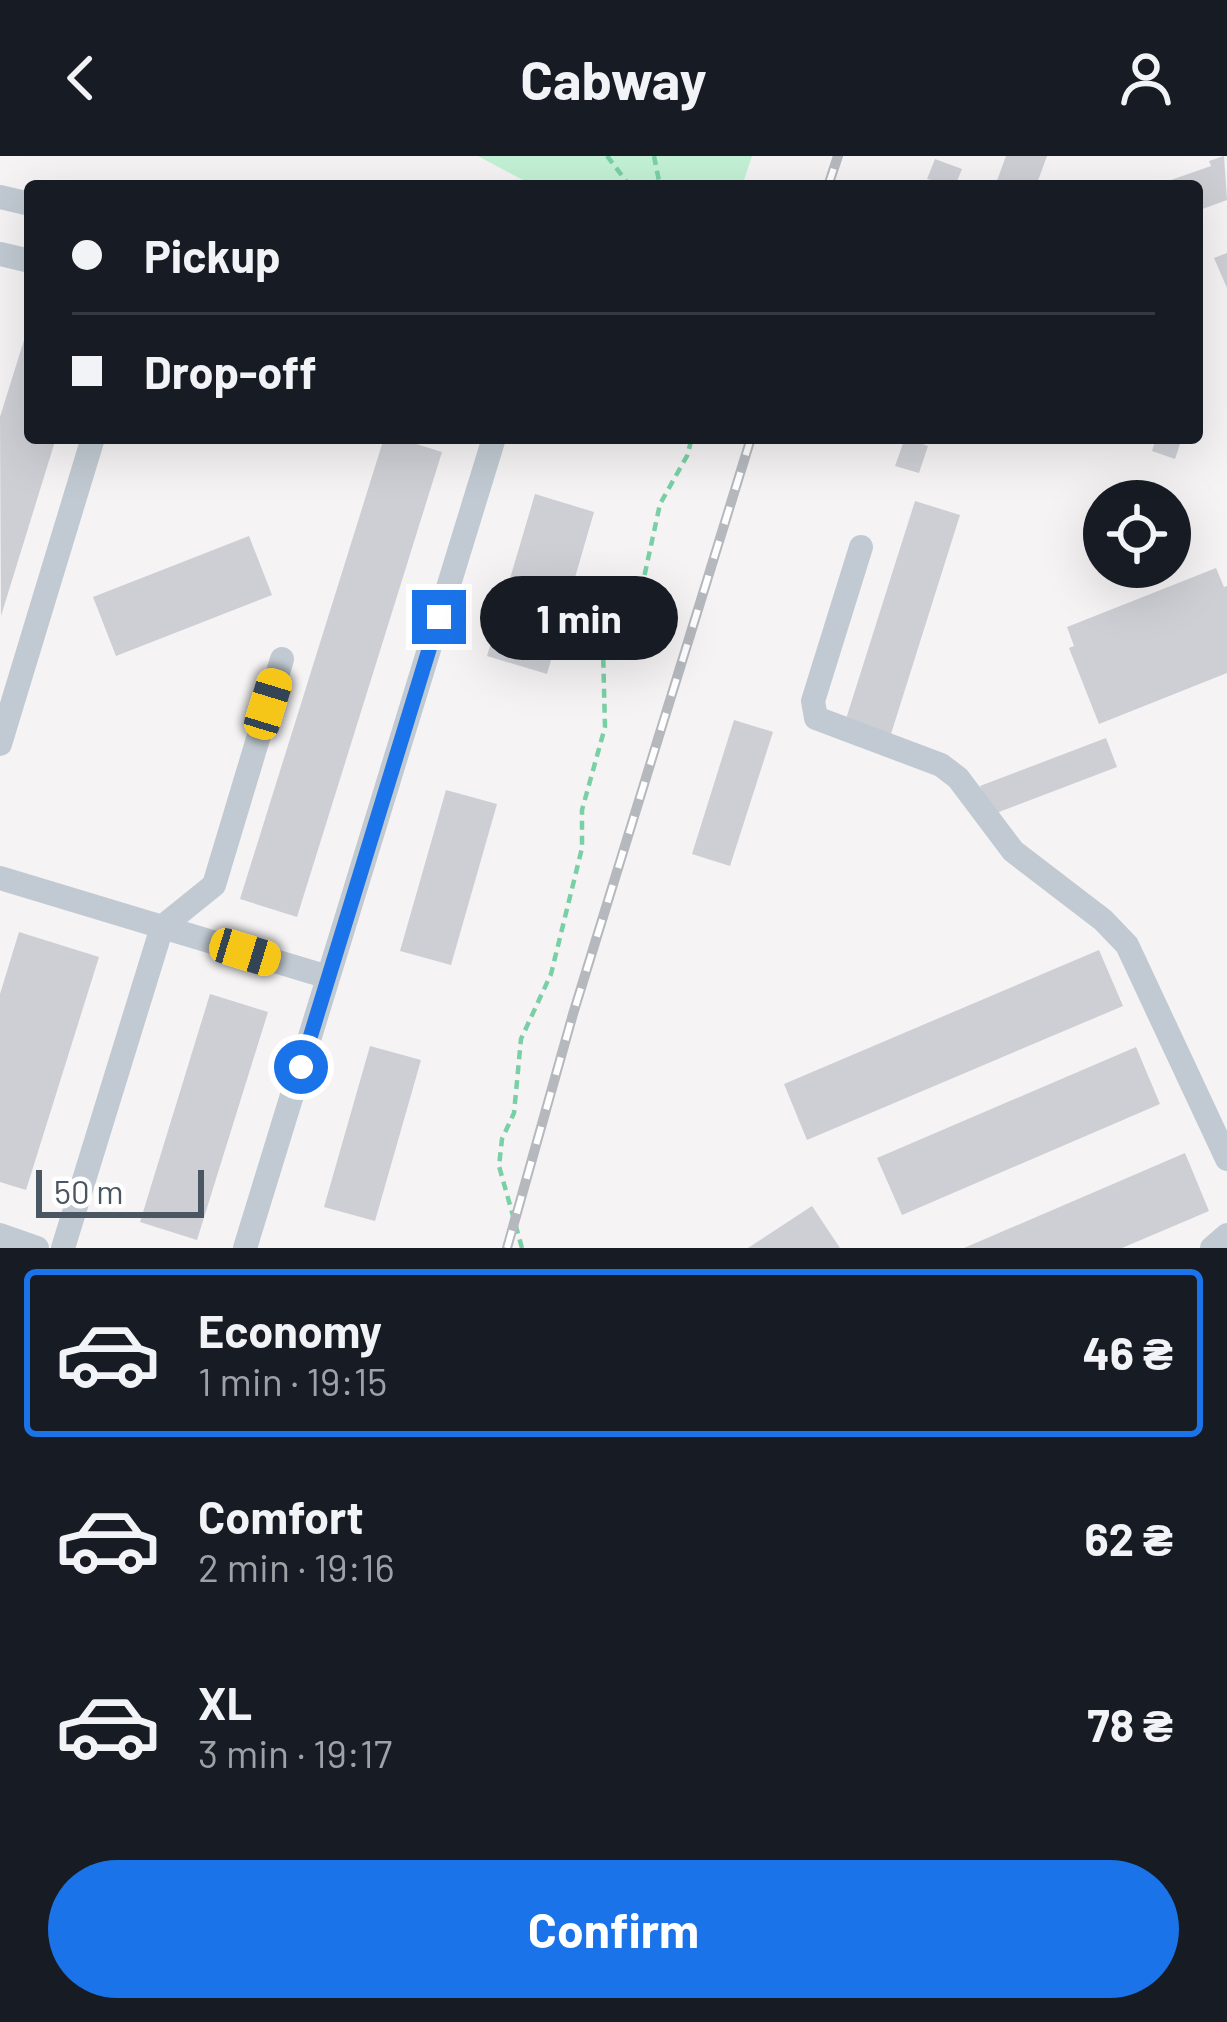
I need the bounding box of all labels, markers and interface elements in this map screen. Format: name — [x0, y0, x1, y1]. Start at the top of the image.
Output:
icon: back — [48, 45, 114, 111]
icon: person — [1113, 45, 1179, 111]
text: Cabway — [520, 46, 707, 111]
text: Pickup — [144, 228, 281, 282]
text: Drop-off — [144, 344, 317, 398]
map controls — [1083, 480, 1191, 588]
button: locate — [1083, 480, 1191, 588]
callout: 1 min — [481, 575, 679, 659]
route end — [412, 590, 466, 644]
text: 1 min — [536, 594, 622, 641]
car — [240, 664, 296, 744]
car — [205, 924, 285, 980]
route start — [274, 1040, 328, 1094]
scale bar — [36, 1164, 204, 1217]
text: 50 m — [54, 1171, 124, 1211]
icon: car — [54, 1299, 162, 1407]
text: Economy — [198, 1303, 382, 1357]
text: 46 ₴ — [1083, 1325, 1173, 1379]
text: 1 min · 19:15 — [198, 1357, 387, 1404]
icon: car — [54, 1485, 162, 1593]
text: Comfort — [198, 1489, 364, 1543]
text: 62 ₴ — [1085, 1511, 1173, 1565]
text: 2 min · 19:16 — [198, 1543, 395, 1590]
icon: car — [54, 1671, 162, 1779]
text: XL — [198, 1675, 252, 1729]
text: 78 ₴ — [1087, 1697, 1173, 1751]
text: 3 min · 19:17 — [198, 1729, 392, 1776]
button: Confirm — [48, 1860, 1179, 1998]

